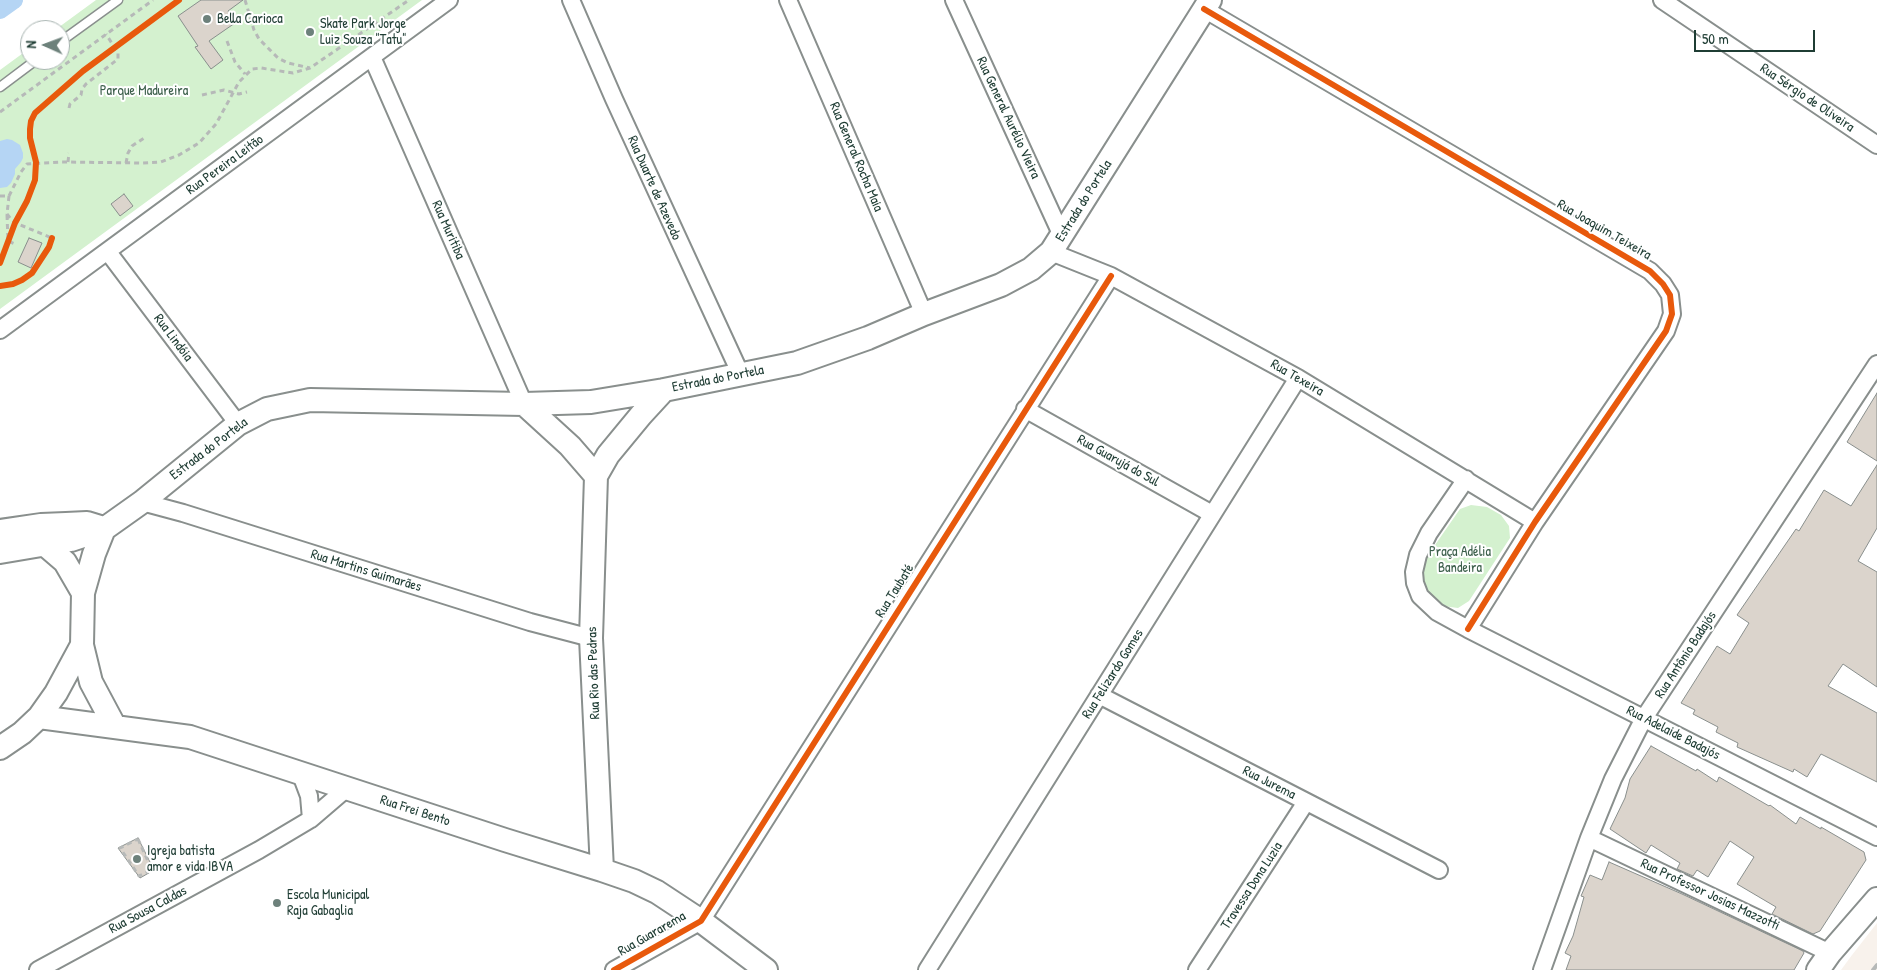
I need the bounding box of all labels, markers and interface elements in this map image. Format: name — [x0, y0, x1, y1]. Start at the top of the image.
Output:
place label: Bella Carioca — [217, 11, 283, 27]
marker: Bella Carioca — [201, 13, 213, 25]
place label: Skate Park Jorge Luiz Souza "Tatu" — [320, 16, 406, 48]
north arrow — [20, 20, 70, 70]
scale bar — [1697, 20, 1818, 52]
marker: Skate Park Jorge Luiz Souza "Tatu" — [304, 26, 316, 38]
text: 50 m — [1702, 28, 1729, 49]
text: N — [21, 40, 40, 49]
street label: Rua General Aurélio Vieira — [972, 54, 1044, 182]
street label: Rua Sérgio de Oliveira — [1757, 60, 1857, 136]
park label: Parque Madureira — [100, 83, 188, 99]
street label: Rua General Rocha Maia — [825, 100, 887, 214]
street label: Rua Pereira Leitão — [183, 131, 267, 199]
street label: Rua Duarte de Azevedo — [623, 133, 685, 243]
street label: Estrada do Portela — [1052, 157, 1116, 245]
street label: Rua Joaquim Teixeira — [1554, 196, 1654, 264]
street label: Rua Muritiba — [428, 198, 468, 262]
street label: Rua Lindóia — [150, 311, 196, 365]
street label: Rua Texeira — [1267, 356, 1327, 400]
street label: Estrada do Portela — [671, 362, 765, 396]
street label: Estrada do Portela — [167, 414, 251, 484]
street label: Rua Guarujá do Sul — [1074, 431, 1162, 491]
park label: Praça Adélia Bandeira — [1429, 544, 1491, 576]
street label: Rua Martins Guimarães — [309, 546, 423, 596]
street label: Rua Taubaté — [872, 561, 918, 621]
street label: Rua Antônio Badajós — [1652, 608, 1720, 702]
street label: Rua Rio das Pedras — [584, 626, 604, 720]
street label: Rua Felizardo Gomes — [1079, 626, 1147, 722]
street label: Rua Adelaide Badajós — [1623, 702, 1723, 764]
street label: Rua Jurema — [1240, 762, 1298, 804]
street label: Rua Frei Bento — [378, 792, 452, 830]
street label: Travessa Dona Luzia — [1217, 839, 1287, 933]
place label: Igreja batista amor e vida IBVA — [147, 843, 233, 876]
marker: Igreja batista amor e vida IBVA — [131, 853, 143, 865]
street label: Rua Professor Josias Mazzotti — [1638, 855, 1782, 935]
street label: Rua Sousa Caldas — [106, 882, 190, 938]
place label: Escola Municipal Raja Gabaglia — [287, 887, 369, 920]
marker: Escola Municipal Raja Gabaglia — [271, 897, 283, 909]
street label: Rua Guararema — [615, 908, 689, 960]

